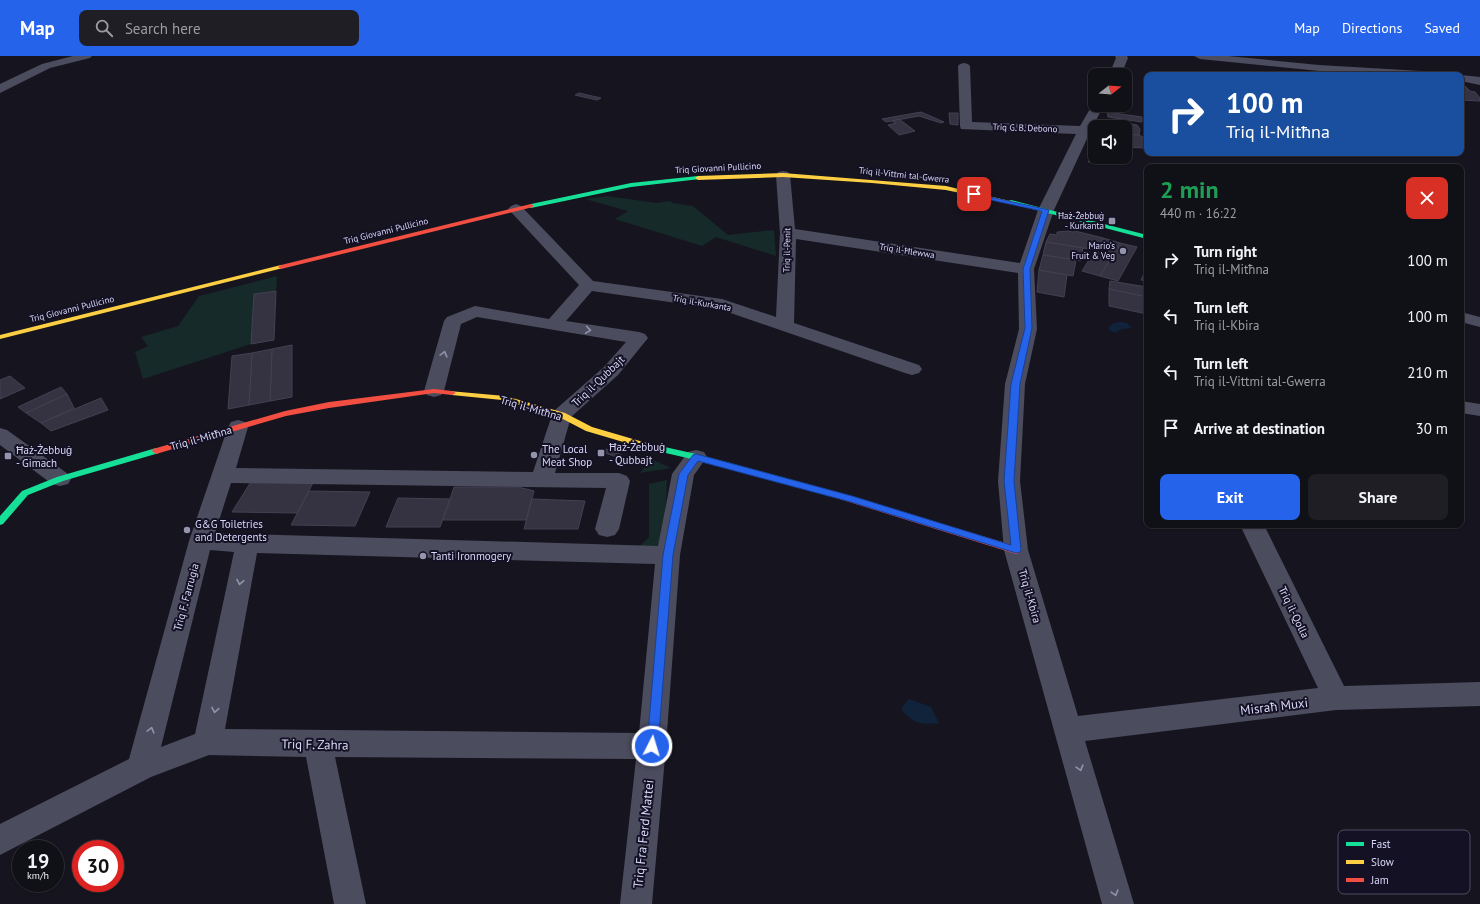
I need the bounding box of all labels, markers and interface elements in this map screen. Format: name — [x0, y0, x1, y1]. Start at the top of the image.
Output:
search box — [79, 10, 359, 46]
text: Map — [20, 16, 55, 40]
icon: search — [93, 17, 115, 39]
text: Search here — [125, 19, 201, 38]
text: Map — [1294, 19, 1320, 37]
text: Directions — [1342, 19, 1402, 37]
text: Saved — [1424, 19, 1460, 37]
north arrow — [1088, 68, 1132, 112]
map controls — [1088, 68, 1132, 164]
text: 100 m — [1226, 84, 1303, 121]
icon: right — [1160, 88, 1212, 140]
button: sound — [1088, 120, 1132, 164]
text: Triq il-Mitħna — [1226, 120, 1330, 143]
street label: Triq G. B. Debono — [993, 121, 1058, 134]
street label: Triq Giovanni Pullicino — [675, 160, 762, 175]
street label: Triq il-Vittmi tal-Gwerra — [858, 164, 950, 185]
text: 2 min — [1160, 174, 1219, 205]
pin — [957, 177, 991, 211]
button: close — [1406, 177, 1448, 219]
icon: arrive — [963, 183, 985, 205]
text: 440 m · 16:22 — [1160, 205, 1237, 222]
place label: Ħaż-Żebbuġ - Kurkanta — [1058, 210, 1104, 231]
street label: Triq Giovanni Pullicino — [343, 215, 429, 246]
marker: Ħaż-Żebbuġ - Kurkanta — [1107, 216, 1117, 226]
street label: Triq il-Penit — [781, 228, 792, 272]
place label: Mario's Fruit & Veg — [1071, 240, 1115, 261]
street label: Triq il-Ħlewwa — [879, 241, 936, 260]
text: Turn right — [1194, 242, 1257, 261]
marker: Mario's Fruit & Veg — [1118, 246, 1128, 256]
icon: right — [1160, 249, 1182, 271]
text: 100 m — [1407, 251, 1448, 270]
text: Triq il-Mitħna — [1194, 261, 1269, 278]
street label: Triq il-Kurkanta — [672, 292, 732, 313]
street label: Triq Giovanni Pullicino — [29, 293, 115, 324]
text: Turn left — [1194, 298, 1248, 317]
icon: left — [1160, 305, 1182, 327]
text: 100 m — [1407, 307, 1448, 326]
text: Triq il-Kbira — [1194, 317, 1259, 334]
one-way arrow — [585, 325, 591, 334]
one-way arrow — [439, 350, 448, 357]
street label: Triq il-Qubbajt — [569, 352, 628, 410]
text: Turn left — [1194, 354, 1248, 373]
icon: left — [1160, 361, 1182, 383]
text: 210 m — [1407, 363, 1448, 382]
text: Triq il-Vittmi tal-Gwerra — [1194, 373, 1326, 390]
street label: Triq il-Mitħna — [499, 393, 563, 423]
icon: arrive — [1160, 417, 1182, 439]
text: Arrive at destination — [1194, 419, 1325, 438]
text: 30 m — [1415, 419, 1448, 438]
street label: Triq il-Mitħna — [169, 423, 233, 453]
place label: Ħaż-Żebbuġ - Qubbajt — [609, 440, 665, 467]
place label: The Local Meat Shop — [542, 442, 592, 469]
place label: Ħaż-Żebbuġ - Gimach — [16, 443, 72, 470]
marker: Ħaż-Żebbuġ - Qubbajt — [596, 448, 606, 458]
marker: The Local Meat Shop — [529, 450, 539, 460]
marker: Ħaż-Żebbuġ - Gimach — [3, 451, 13, 461]
button: Exit — [1160, 474, 1300, 520]
button: Share — [1308, 474, 1448, 520]
place label: G&G Toiletries and Detergents — [195, 517, 267, 544]
marker: G&G Toiletries and Detergents — [182, 525, 192, 535]
place label: Tanti Ironmogery — [431, 549, 512, 563]
marker: Tanti Ironmogery — [418, 551, 428, 561]
street label: Triq F. Farrugia — [170, 562, 202, 632]
street label: Triq il-Kbira — [1016, 567, 1044, 625]
one-way arrow — [236, 579, 244, 586]
street label: Triq il-Qolla — [1275, 584, 1313, 640]
street label: Misraħ Muxi — [1239, 694, 1309, 719]
one-way arrow — [211, 707, 219, 713]
position arrow — [631, 725, 673, 767]
one-way arrow — [146, 727, 155, 734]
street label: Triq F. Zahra — [281, 735, 349, 754]
one-way arrow — [1075, 764, 1084, 771]
street label: Triq Fra Ferd Mattei — [629, 779, 658, 889]
legend — [1338, 830, 1470, 894]
text: Fast — [1371, 837, 1391, 851]
speed limit sign: 30 — [72, 840, 124, 892]
text: 19 — [27, 848, 49, 874]
text: Slow — [1371, 855, 1394, 869]
text: km/h — [27, 869, 49, 882]
text: Jam — [1370, 873, 1389, 887]
one-way arrow — [1110, 889, 1119, 896]

